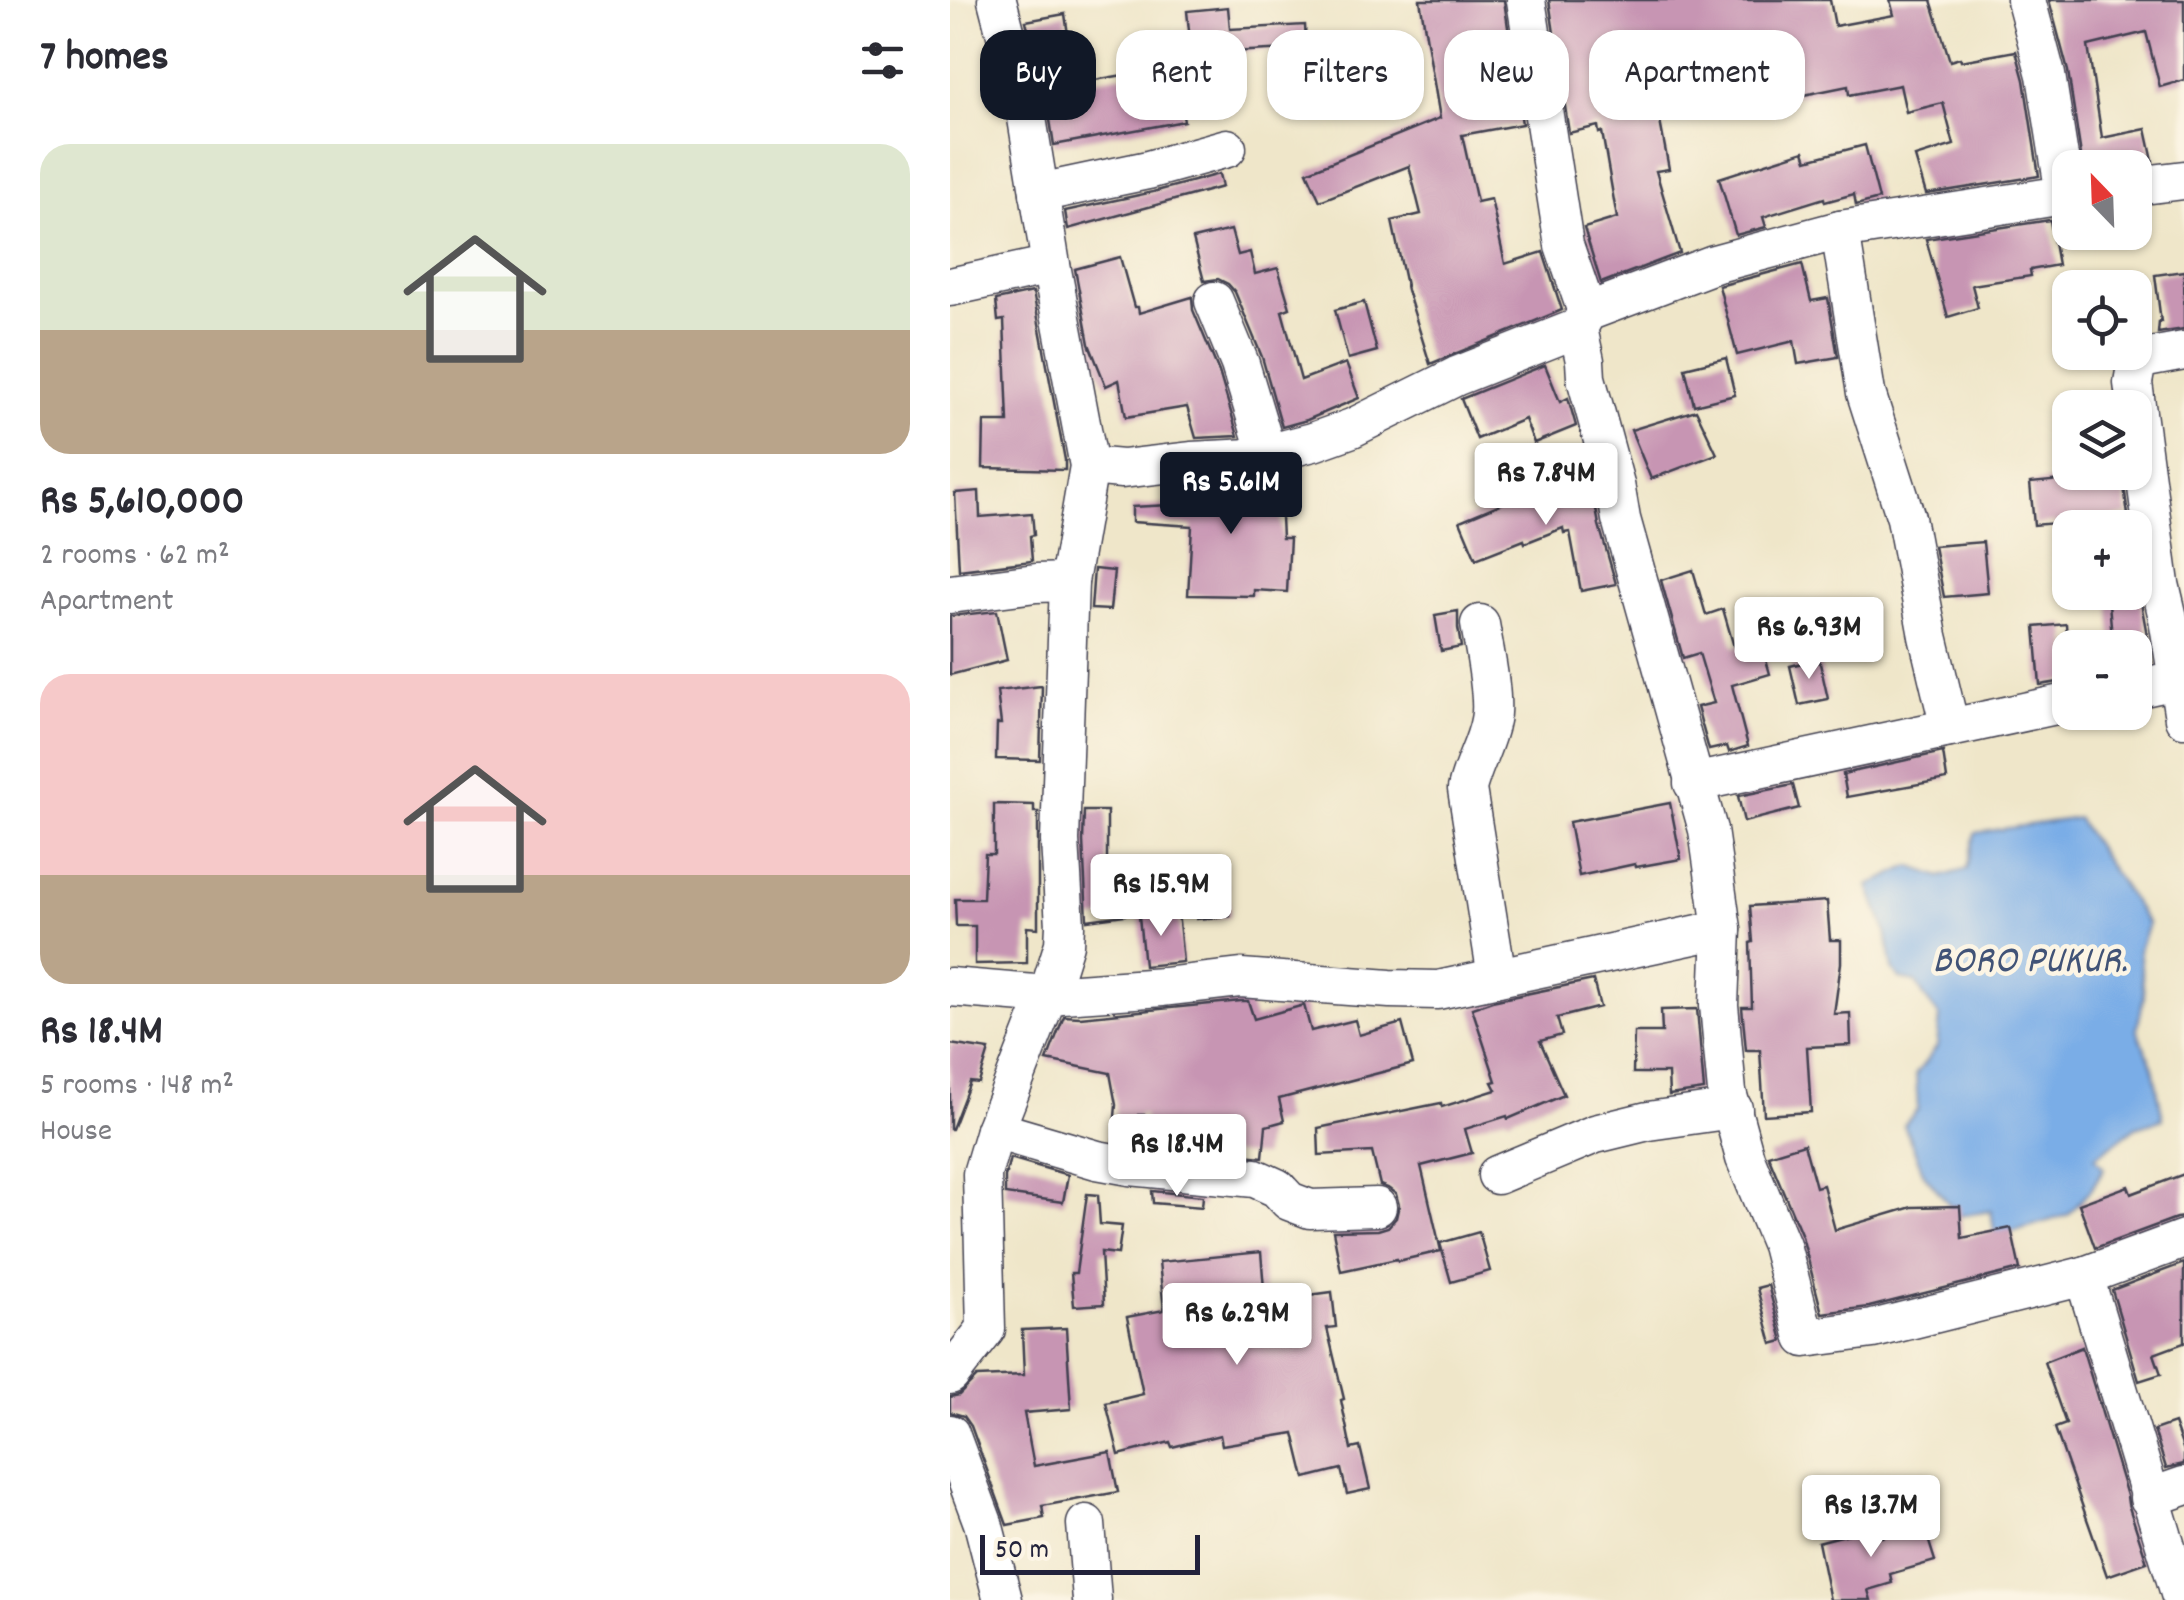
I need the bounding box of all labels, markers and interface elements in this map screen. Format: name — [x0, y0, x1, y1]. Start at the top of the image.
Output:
text: 7 homes — [40, 30, 169, 90]
chip: Buy — [980, 30, 1096, 120]
chip: Rent — [1116, 30, 1247, 120]
chip: Filters — [1267, 30, 1424, 120]
chip: New — [1444, 30, 1569, 120]
chip: Apartment — [1589, 30, 1805, 120]
icon: filters — [855, 33, 910, 88]
north arrow — [2052, 150, 2152, 250]
map controls — [2052, 150, 2152, 730]
icon: home — [385, 209, 565, 389]
button: locate — [2052, 270, 2152, 370]
button: layers — [2052, 390, 2152, 490]
pin: Rs 7.84M — [1443, 443, 1649, 528]
pin: Rs 5.61M — [1128, 452, 1334, 537]
text: Rs 7.84M — [1497, 452, 1595, 498]
text: Rs 5.61M — [1182, 461, 1280, 507]
text: Rs 5,610,000 — [40, 474, 245, 534]
button: + — [2052, 510, 2152, 610]
text: 2 rooms · 62 m² — [40, 534, 230, 580]
text: Apartment — [40, 580, 174, 626]
pin: Rs 6.93M — [1706, 597, 1912, 682]
text: Rs 6.93M — [1757, 606, 1862, 652]
button: − — [2052, 630, 2152, 730]
icon: home — [385, 739, 565, 919]
pin: Rs 15.9M — [1058, 854, 1264, 939]
text: Rs 15.9M — [1113, 863, 1209, 909]
water label: BORO PUKUR. — [1933, 935, 2127, 992]
text: Rs 18.4M — [40, 1004, 163, 1064]
text: 5 rooms · 148 m² — [40, 1064, 234, 1110]
text: House — [40, 1110, 112, 1156]
pin: Rs 18.4M — [1074, 1114, 1280, 1199]
text: Rs 18.4M — [1130, 1123, 1224, 1169]
pin: Rs 6.29M — [1134, 1283, 1340, 1368]
text: Rs 6.29M — [1185, 1292, 1289, 1338]
pin: Rs 13.7M — [1768, 1475, 1974, 1560]
text: Rs 13.7M — [1824, 1484, 1918, 1530]
scale bar — [980, 1530, 1200, 1574]
text: 50 m — [995, 1532, 1049, 1572]

